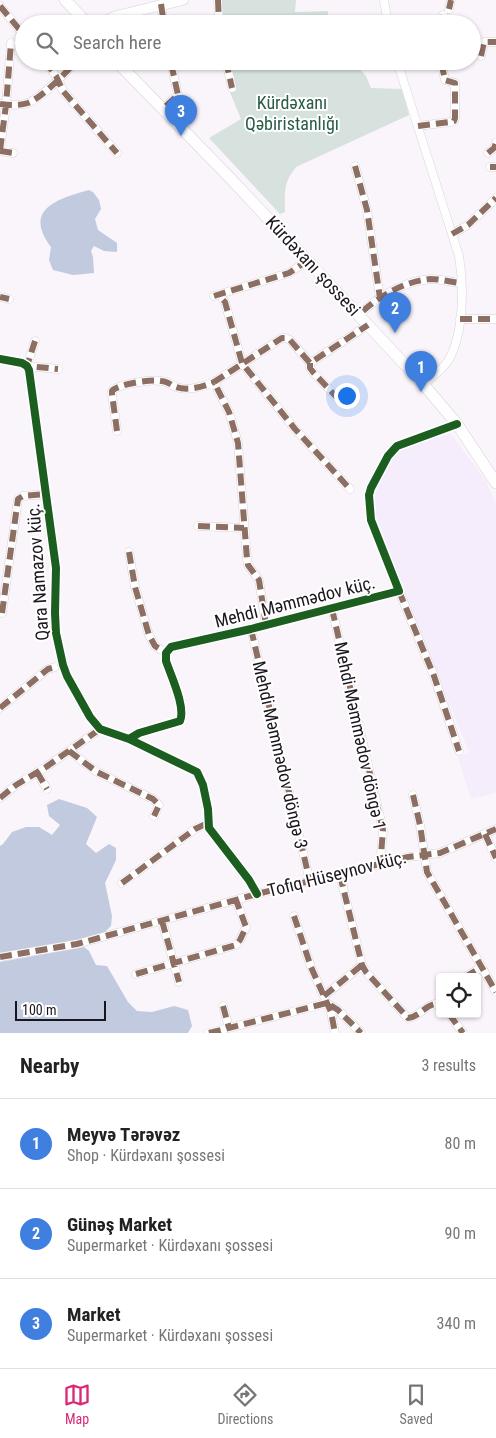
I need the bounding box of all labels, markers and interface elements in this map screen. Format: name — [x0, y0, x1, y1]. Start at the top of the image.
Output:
search box — [15, 15, 481, 70]
icon: search — [33, 29, 61, 57]
text: Search here — [73, 31, 161, 54]
park label: Kürdəxanı Qəbiristanlığı — [245, 92, 339, 134]
pin: 3 — [165, 95, 197, 136]
street label: Kürdəxanı şossesi — [262, 211, 365, 320]
pin: 2 — [379, 292, 411, 333]
pin: 1 — [405, 351, 437, 392]
your location — [334, 383, 360, 409]
street label: Qara Namazov küç. — [22, 503, 53, 641]
street label: Mehdi Məmmədov küç. — [212, 571, 377, 632]
street label: Mehdi Məmmədov döngə 1 — [330, 640, 391, 832]
street label: Mehdi Məmmədov döngə 3 — [249, 659, 312, 851]
street label: Tofiq Hüseynov küç. — [265, 846, 409, 901]
map controls — [436, 973, 481, 1018]
button: locate — [436, 973, 481, 1018]
scale bar — [15, 998, 106, 1021]
text: 100 m — [22, 1002, 57, 1018]
text: Nearby — [20, 1054, 79, 1078]
text: 3 results — [421, 1056, 476, 1075]
text: Meyvə Tərəvəz — [67, 1123, 180, 1146]
text: 1 — [32, 1134, 40, 1153]
text: 80 m — [444, 1134, 476, 1153]
text: Shop · Kürdəxanı şossesi — [67, 1146, 225, 1165]
text: Günəş Market — [67, 1213, 172, 1236]
text: 2 — [32, 1224, 40, 1243]
text: 90 m — [444, 1224, 476, 1243]
text: Supermarket · Kürdəxanı şossesi — [67, 1236, 273, 1255]
text: Market — [67, 1303, 120, 1326]
text: 3 — [32, 1314, 40, 1333]
text: 340 m — [437, 1314, 476, 1333]
text: Supermarket · Kürdəxanı şossesi — [67, 1326, 273, 1345]
tab: Map — [63, 1381, 91, 1427]
tab: Directions — [217, 1381, 273, 1427]
tab: Saved — [400, 1381, 433, 1427]

